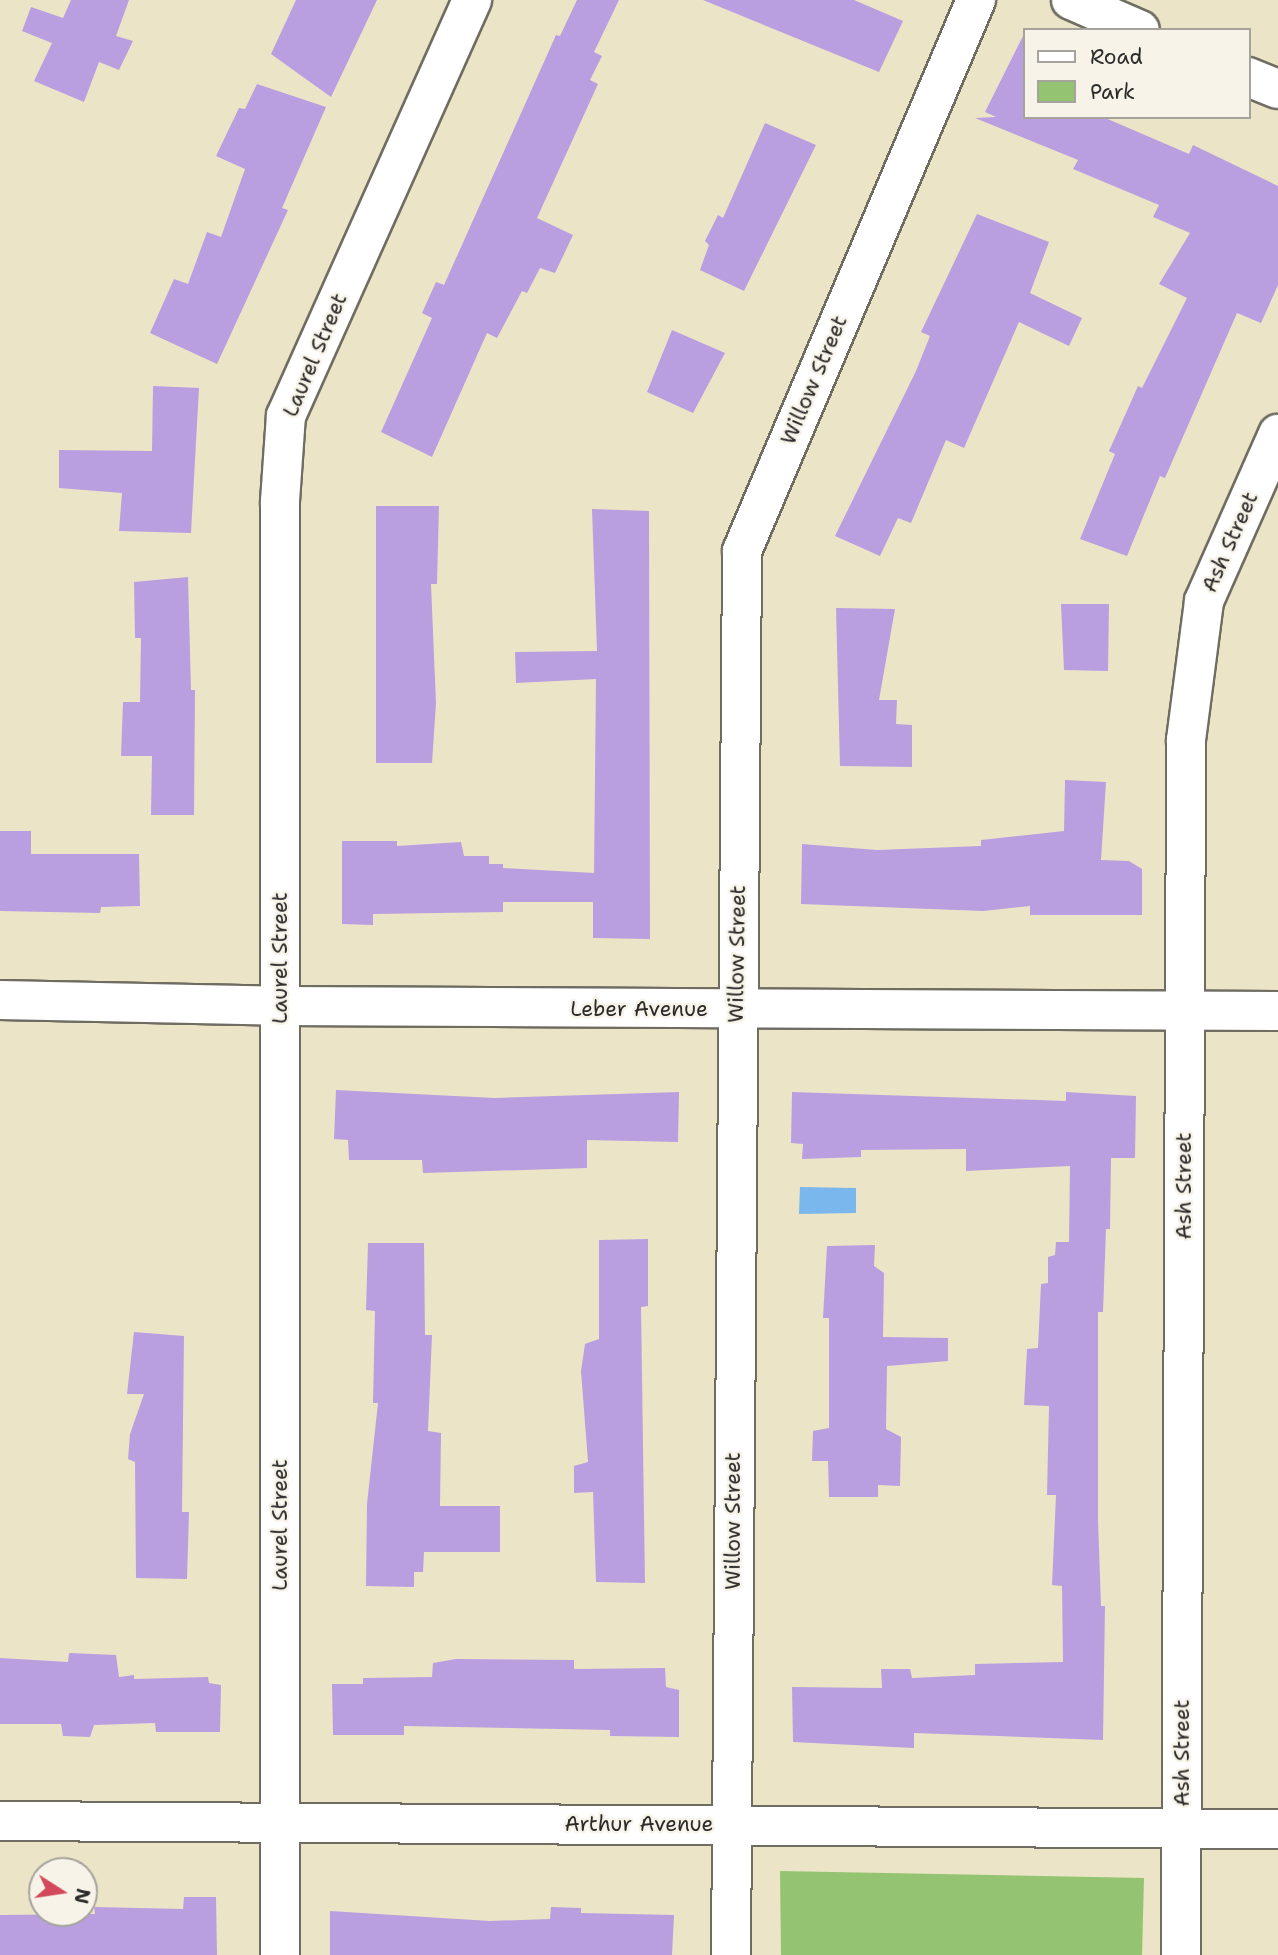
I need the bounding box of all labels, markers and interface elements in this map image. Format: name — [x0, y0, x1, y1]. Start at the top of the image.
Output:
legend — [1023, 28, 1250, 119]
text: Road — [1090, 43, 1143, 71]
text: Park — [1090, 78, 1135, 106]
street label: Laurel Street — [278, 289, 352, 421]
street label: Willow Street — [775, 312, 853, 448]
street label: Ash Street — [1197, 488, 1263, 596]
street label: Willow Street — [723, 885, 751, 1023]
street label: Laurel Street — [267, 892, 293, 1024]
street label: Leber Avenue — [570, 996, 708, 1022]
street label: Ash Street — [1171, 1132, 1197, 1240]
street label: Willow Street — [720, 1452, 746, 1590]
street label: Laurel Street — [267, 1459, 293, 1591]
street label: Ash Street — [1169, 1699, 1195, 1807]
street label: Arthur Avenue — [565, 1811, 713, 1837]
north arrow — [28, 1857, 98, 1927]
text: N — [68, 1886, 96, 1906]

